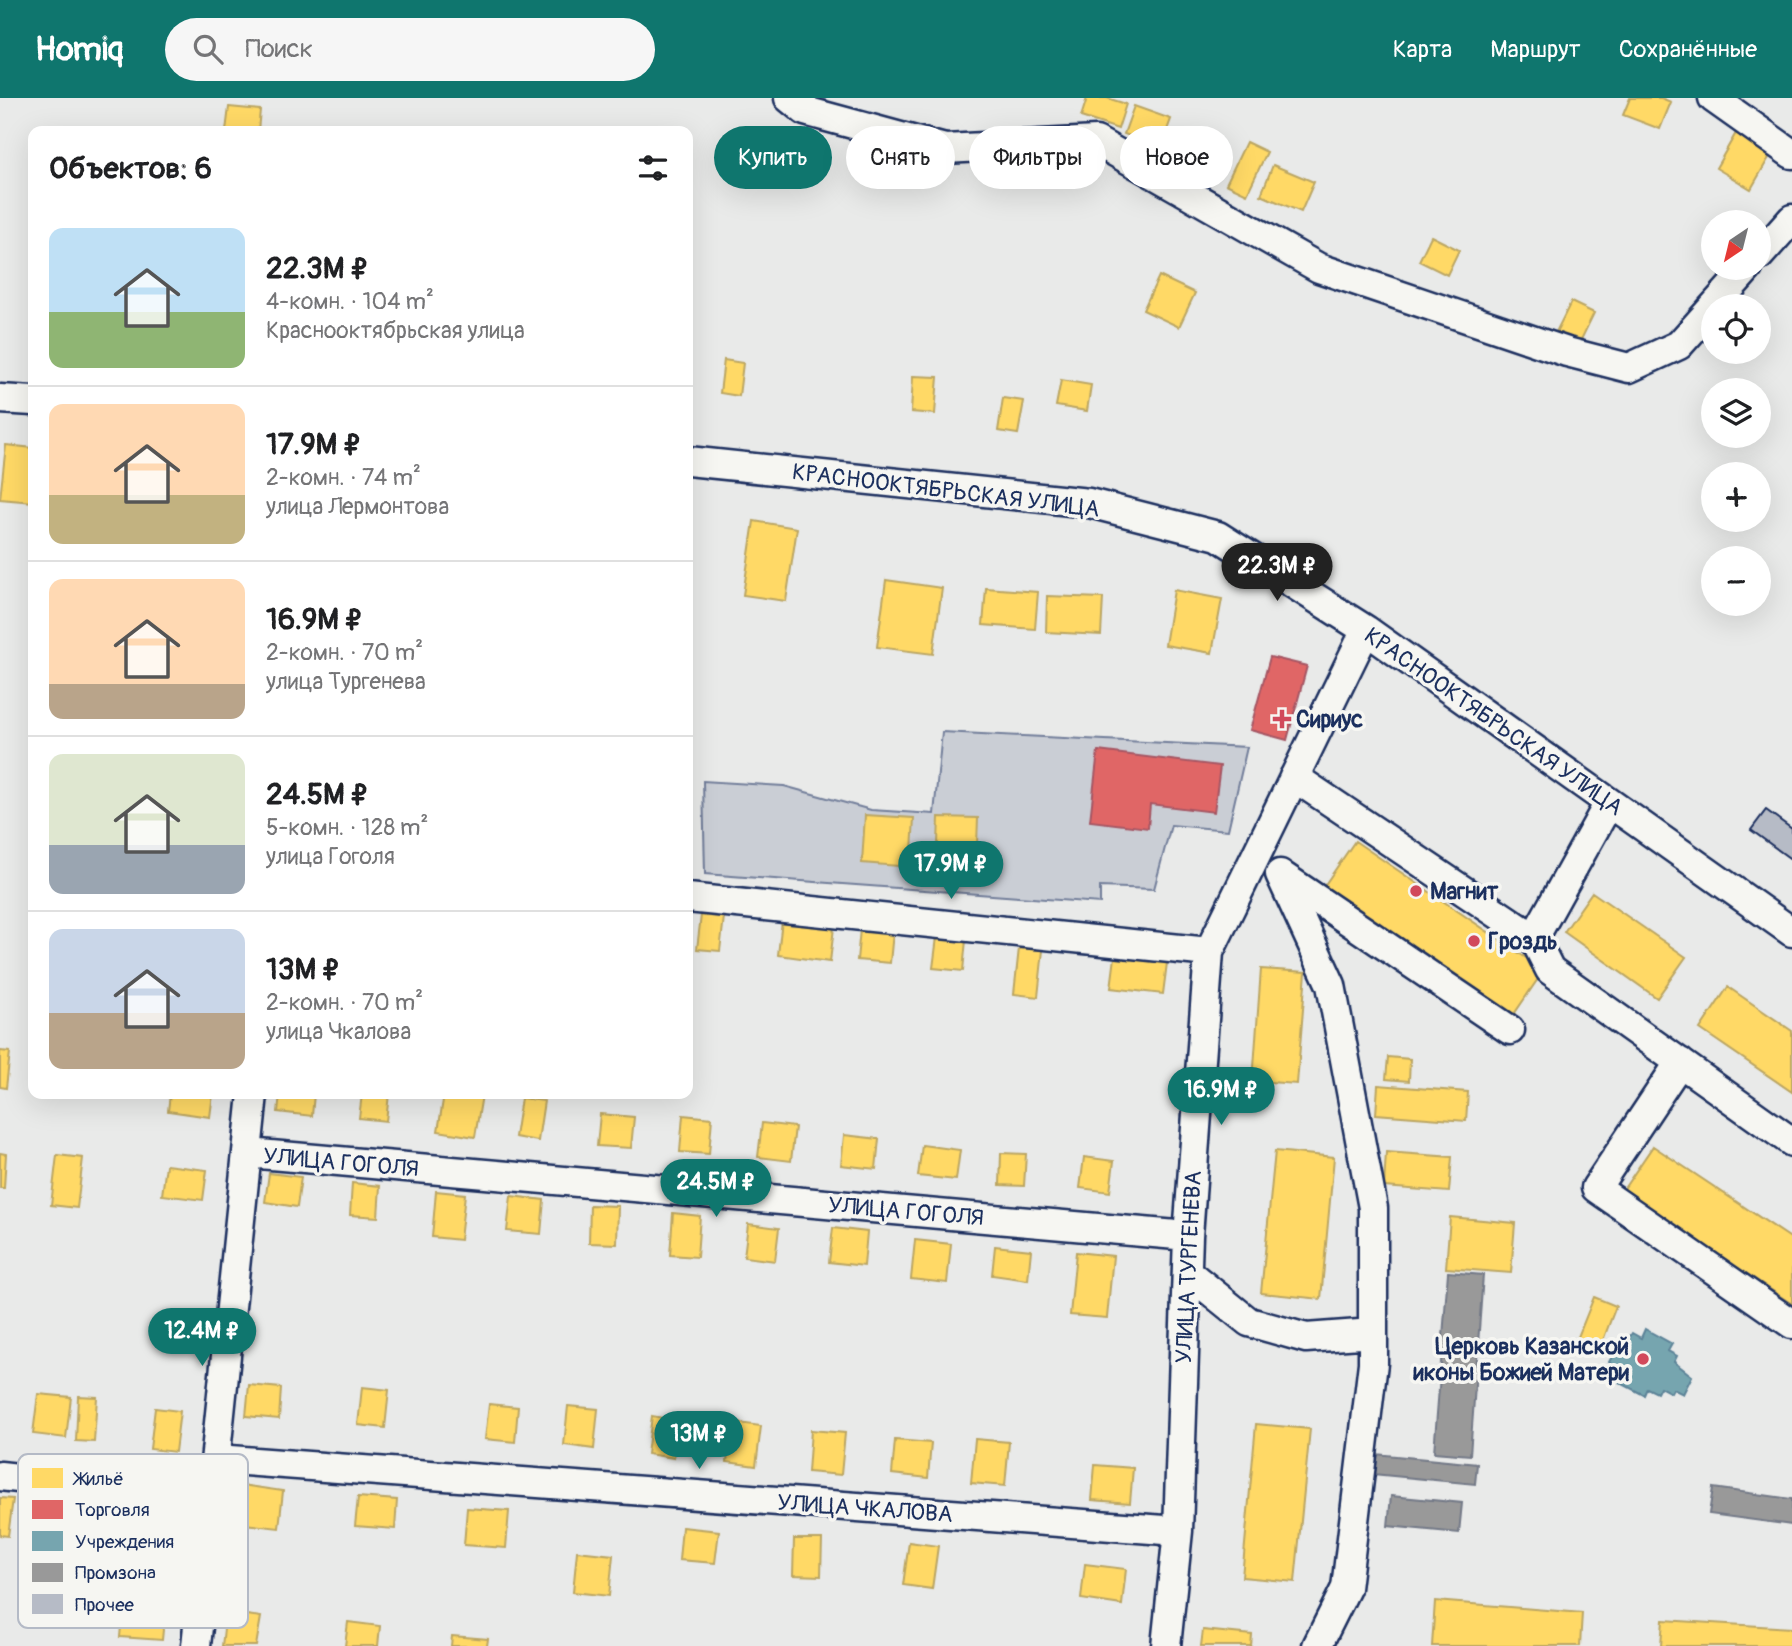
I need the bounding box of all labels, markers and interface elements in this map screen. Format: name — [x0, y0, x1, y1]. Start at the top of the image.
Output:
search box — [165, 18, 655, 81]
text: Homiq — [35, 29, 123, 70]
icon: search — [189, 30, 227, 68]
text: Поиск — [245, 33, 313, 65]
text: Карта — [1393, 35, 1452, 64]
text: Маршрут — [1490, 35, 1581, 64]
text: Сохранённые — [1619, 35, 1757, 64]
chip: Купить — [714, 126, 832, 189]
chip: Снять — [846, 126, 955, 189]
chip: Фильтры — [969, 126, 1106, 189]
chip: Новое — [1120, 126, 1233, 189]
icon: filters — [634, 149, 672, 187]
text: Объектов: 6 — [49, 150, 212, 187]
north arrow — [1701, 210, 1771, 280]
map controls — [1701, 210, 1771, 616]
text: 22.3M ₽ — [266, 250, 369, 287]
icon: home — [105, 256, 189, 340]
text: 4-комн. · 104 m² — [266, 287, 434, 316]
button: locate — [1701, 294, 1771, 364]
text: Краснооктябрьская улица — [266, 316, 525, 345]
button: layers — [1701, 378, 1771, 448]
text: 17.9M ₽ — [266, 426, 362, 463]
icon: home — [105, 432, 189, 516]
street label: КРАСНООКТЯБРЬСКАЯ УЛИЦА — [791, 457, 1101, 524]
button: + — [1701, 462, 1771, 532]
text: 2-комн. · 74 m² — [266, 463, 421, 492]
text: улица Лермонтова — [266, 492, 449, 521]
pin: 22.3M ₽ — [1212, 544, 1342, 603]
button: − — [1701, 546, 1771, 616]
text: 22.3M ₽ — [1238, 551, 1316, 580]
text: 16.9M ₽ — [266, 601, 363, 638]
icon: home — [105, 607, 189, 691]
street label: КРАСНООКТЯБРЬСКАЯ УЛИЦА — [1359, 621, 1629, 822]
text: 2-комн. · 70 m² — [266, 638, 423, 667]
text: улица Тургенева — [266, 667, 426, 696]
place label: Сириус — [1296, 705, 1363, 734]
marker: Сириус — [1274, 711, 1290, 727]
text: 24.5M ₽ — [266, 776, 369, 813]
icon: home — [105, 782, 189, 866]
text: 5-комн. · 128 m² — [266, 813, 428, 842]
text: улица Гоголя — [266, 842, 395, 871]
pin: 17.9M ₽ — [886, 842, 1016, 901]
text: 17.9M ₽ — [914, 849, 988, 878]
place label: Магнит — [1430, 877, 1499, 906]
marker: Магнит — [1408, 883, 1424, 899]
place label: Гроздь — [1488, 927, 1558, 956]
marker: Гроздь — [1466, 933, 1482, 949]
text: 13M ₽ — [266, 951, 341, 988]
icon: home — [105, 957, 189, 1041]
text: 2-комн. · 70 m² — [266, 988, 423, 1017]
text: улица Чкалова — [266, 1017, 411, 1046]
pin: 16.9M ₽ — [1156, 1068, 1286, 1127]
text: 16.9M ₽ — [1184, 1075, 1258, 1104]
street label: УЛИЦА ГОГОЛЯ — [262, 1141, 420, 1184]
pin: 24.5M ₽ — [651, 1160, 781, 1219]
text: 24.5M ₽ — [676, 1167, 756, 1196]
street label: УЛИЦА ТУРГЕНЕВА — [1169, 1170, 1208, 1364]
street label: УЛИЦА ГОГОЛЯ — [827, 1190, 985, 1233]
pin: 12.4M ₽ — [137, 1308, 267, 1368]
text: 12.4M ₽ — [164, 1316, 240, 1345]
place label: Церковь Казанской иконы Божией Матери — [1413, 1332, 1630, 1387]
marker: Церковь Казанской иконы Божией Матери — [1635, 1351, 1651, 1367]
pin: 13M ₽ — [650, 1412, 748, 1471]
text: 13M ₽ — [670, 1419, 728, 1448]
legend — [18, 1454, 248, 1628]
text: Жильё — [72, 1467, 124, 1491]
street label: УЛИЦА ЧКАЛОВА — [776, 1488, 954, 1529]
text: Торговля — [75, 1498, 150, 1522]
text: Учреждения — [75, 1530, 174, 1554]
text: Промзона — [75, 1561, 156, 1585]
text: Прочее — [75, 1593, 135, 1617]

